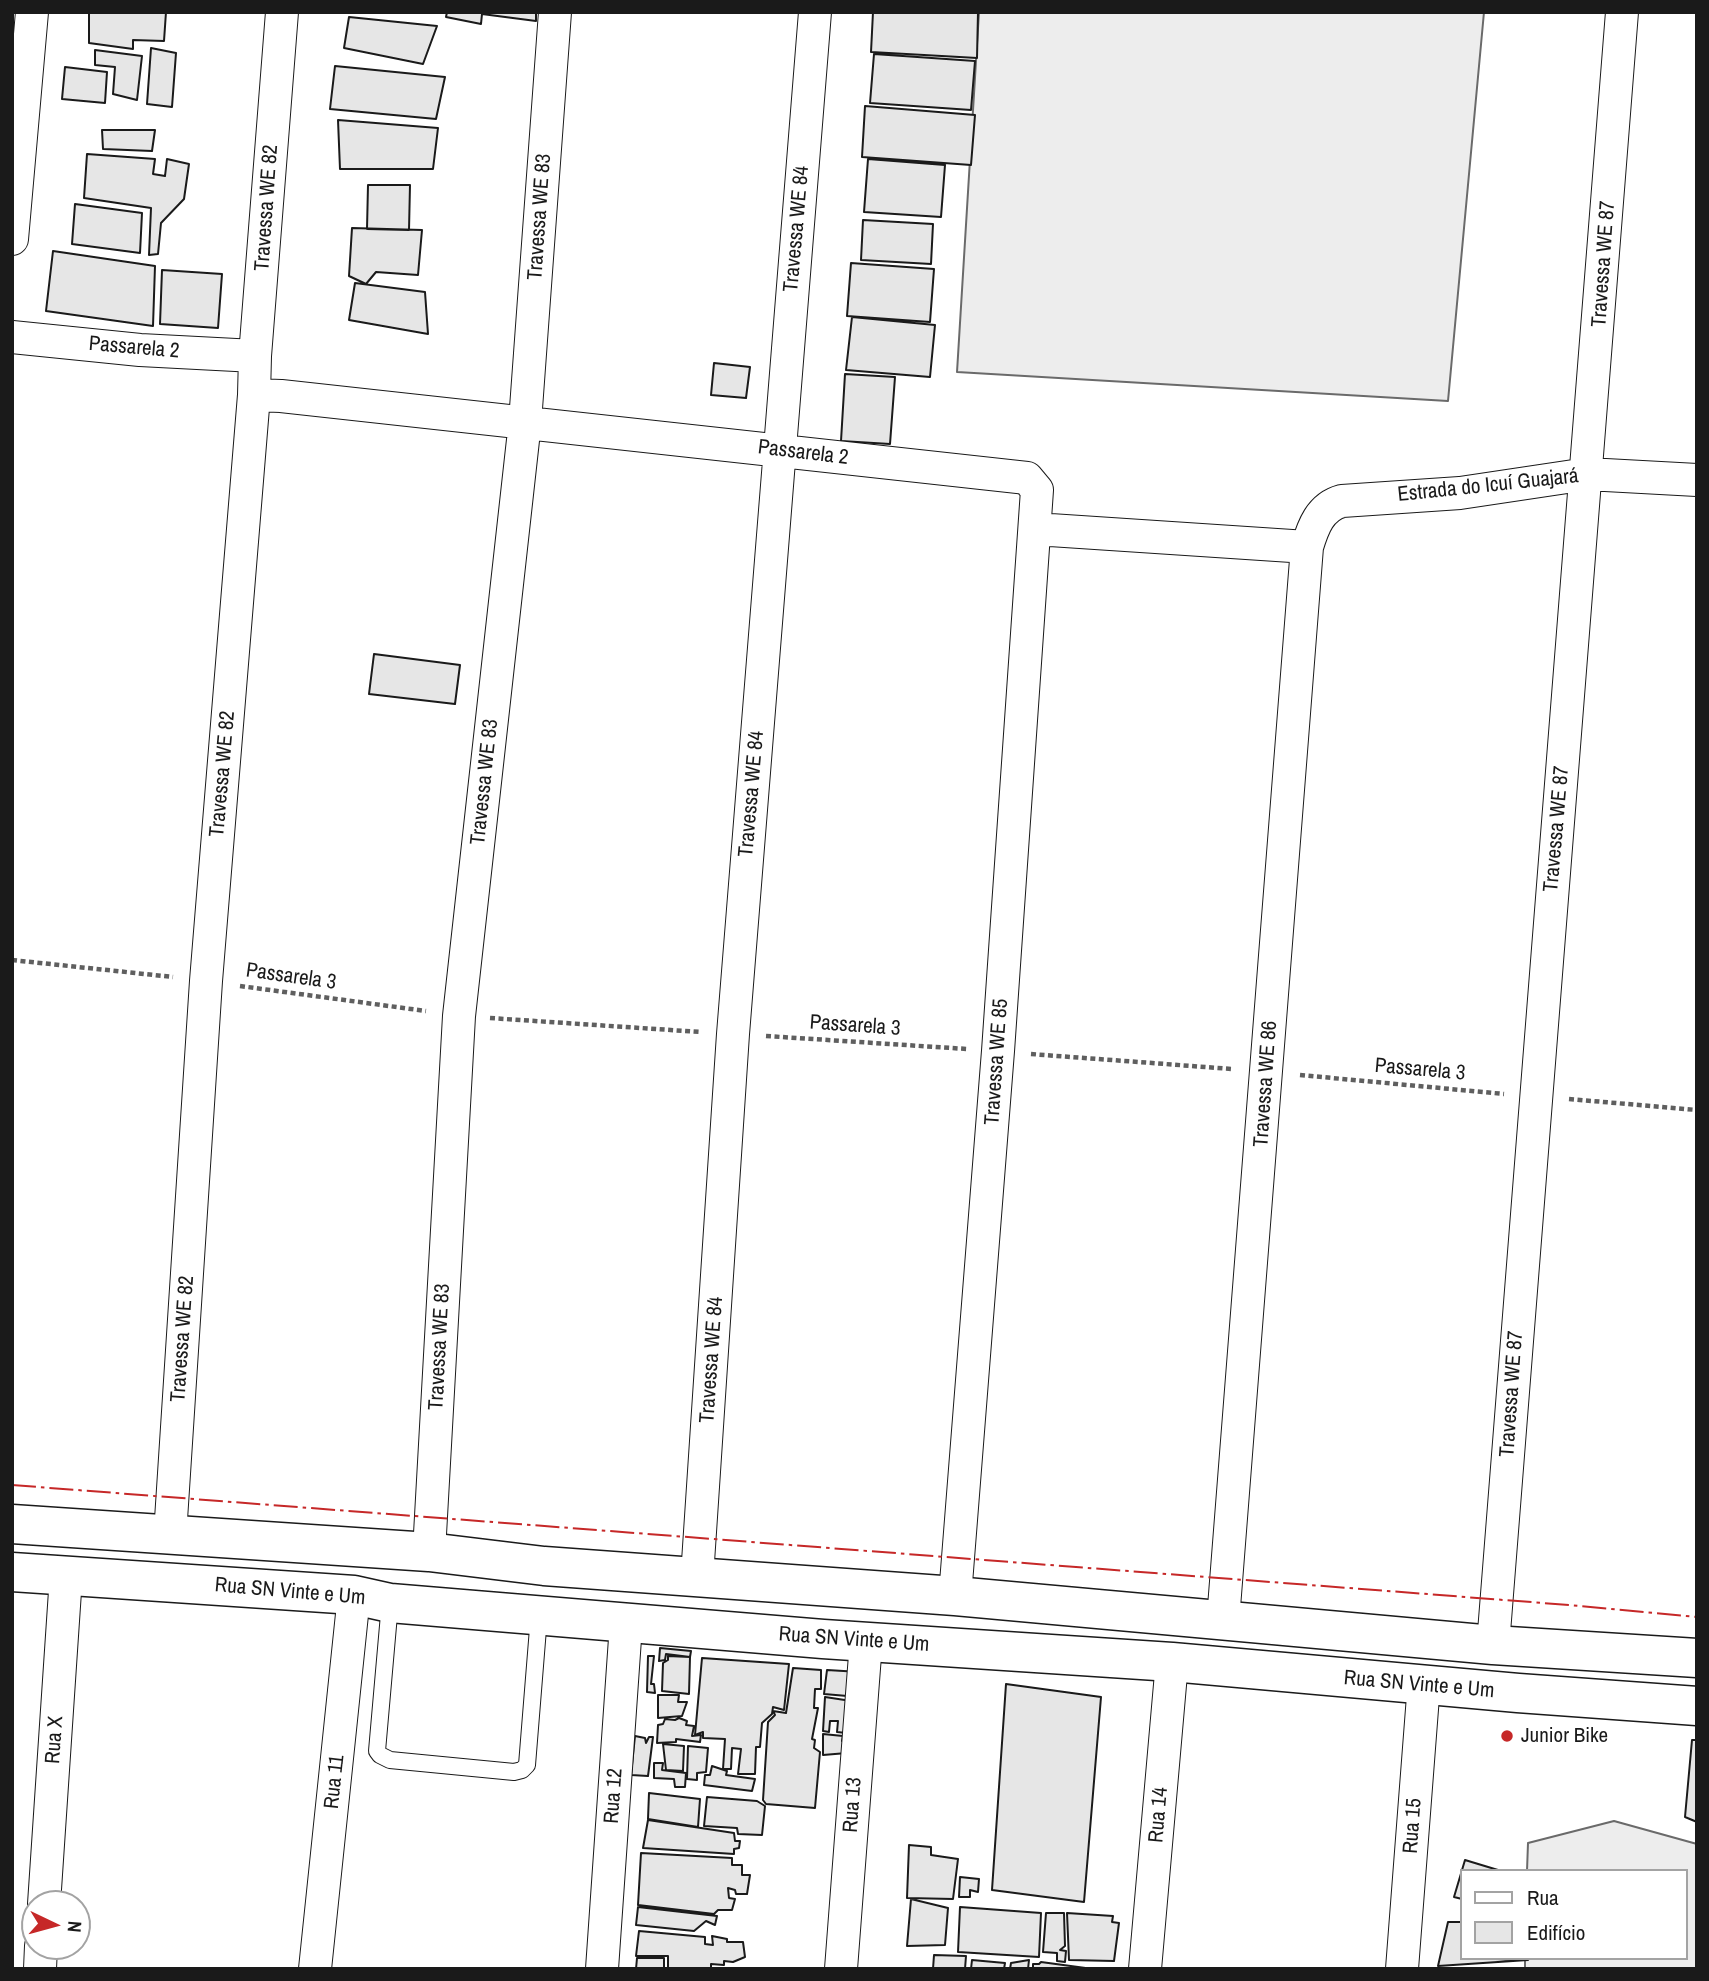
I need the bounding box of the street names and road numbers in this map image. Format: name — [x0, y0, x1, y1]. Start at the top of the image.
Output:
street label: Travessa WE 82 — [250, 144, 284, 272]
street label: Travessa WE 83 — [523, 153, 557, 281]
street label: Travessa WE 84 — [779, 165, 815, 293]
street label: Travessa WE 87 — [1587, 200, 1621, 328]
street label: Passarela 2 — [88, 331, 180, 365]
street label: Passarela 2 — [756, 435, 850, 471]
street label: Estrada do Icuí Guajará — [1396, 464, 1580, 508]
street label: Travessa WE 82 — [205, 710, 241, 838]
street label: Travessa WE 83 — [466, 718, 504, 846]
street label: Travessa WE 84 — [734, 730, 770, 858]
street label: Travessa WE 87 — [1539, 765, 1575, 893]
street label: Passarela 3 — [244, 958, 338, 996]
street label: Travessa WE 85 — [980, 998, 1014, 1126]
street label: Passarela 3 — [809, 1010, 901, 1042]
street label: Travessa WE 86 — [1249, 1020, 1283, 1148]
street label: Passarela 3 — [1374, 1053, 1466, 1087]
street label: Travessa WE 82 — [166, 1275, 200, 1403]
street label: Travessa WE 83 — [424, 1283, 456, 1411]
street label: Travessa WE 84 — [695, 1296, 729, 1424]
street label: Travessa WE 87 — [1495, 1330, 1529, 1458]
street label: Rua SN Vinte e Um — [214, 1573, 366, 1611]
street label: Rua SN Vinte e Um — [778, 1622, 930, 1658]
street label: Rua SN Vinte e Um — [1343, 1666, 1495, 1704]
street label: Rua X — [41, 1715, 69, 1765]
street label: Rua 11 — [320, 1754, 350, 1810]
street label: Rua 12 — [599, 1767, 629, 1825]
street label: Rua 13 — [838, 1776, 868, 1834]
street label: Rua 14 — [1144, 1786, 1174, 1844]
street label: Rua 15 — [1398, 1797, 1428, 1855]

